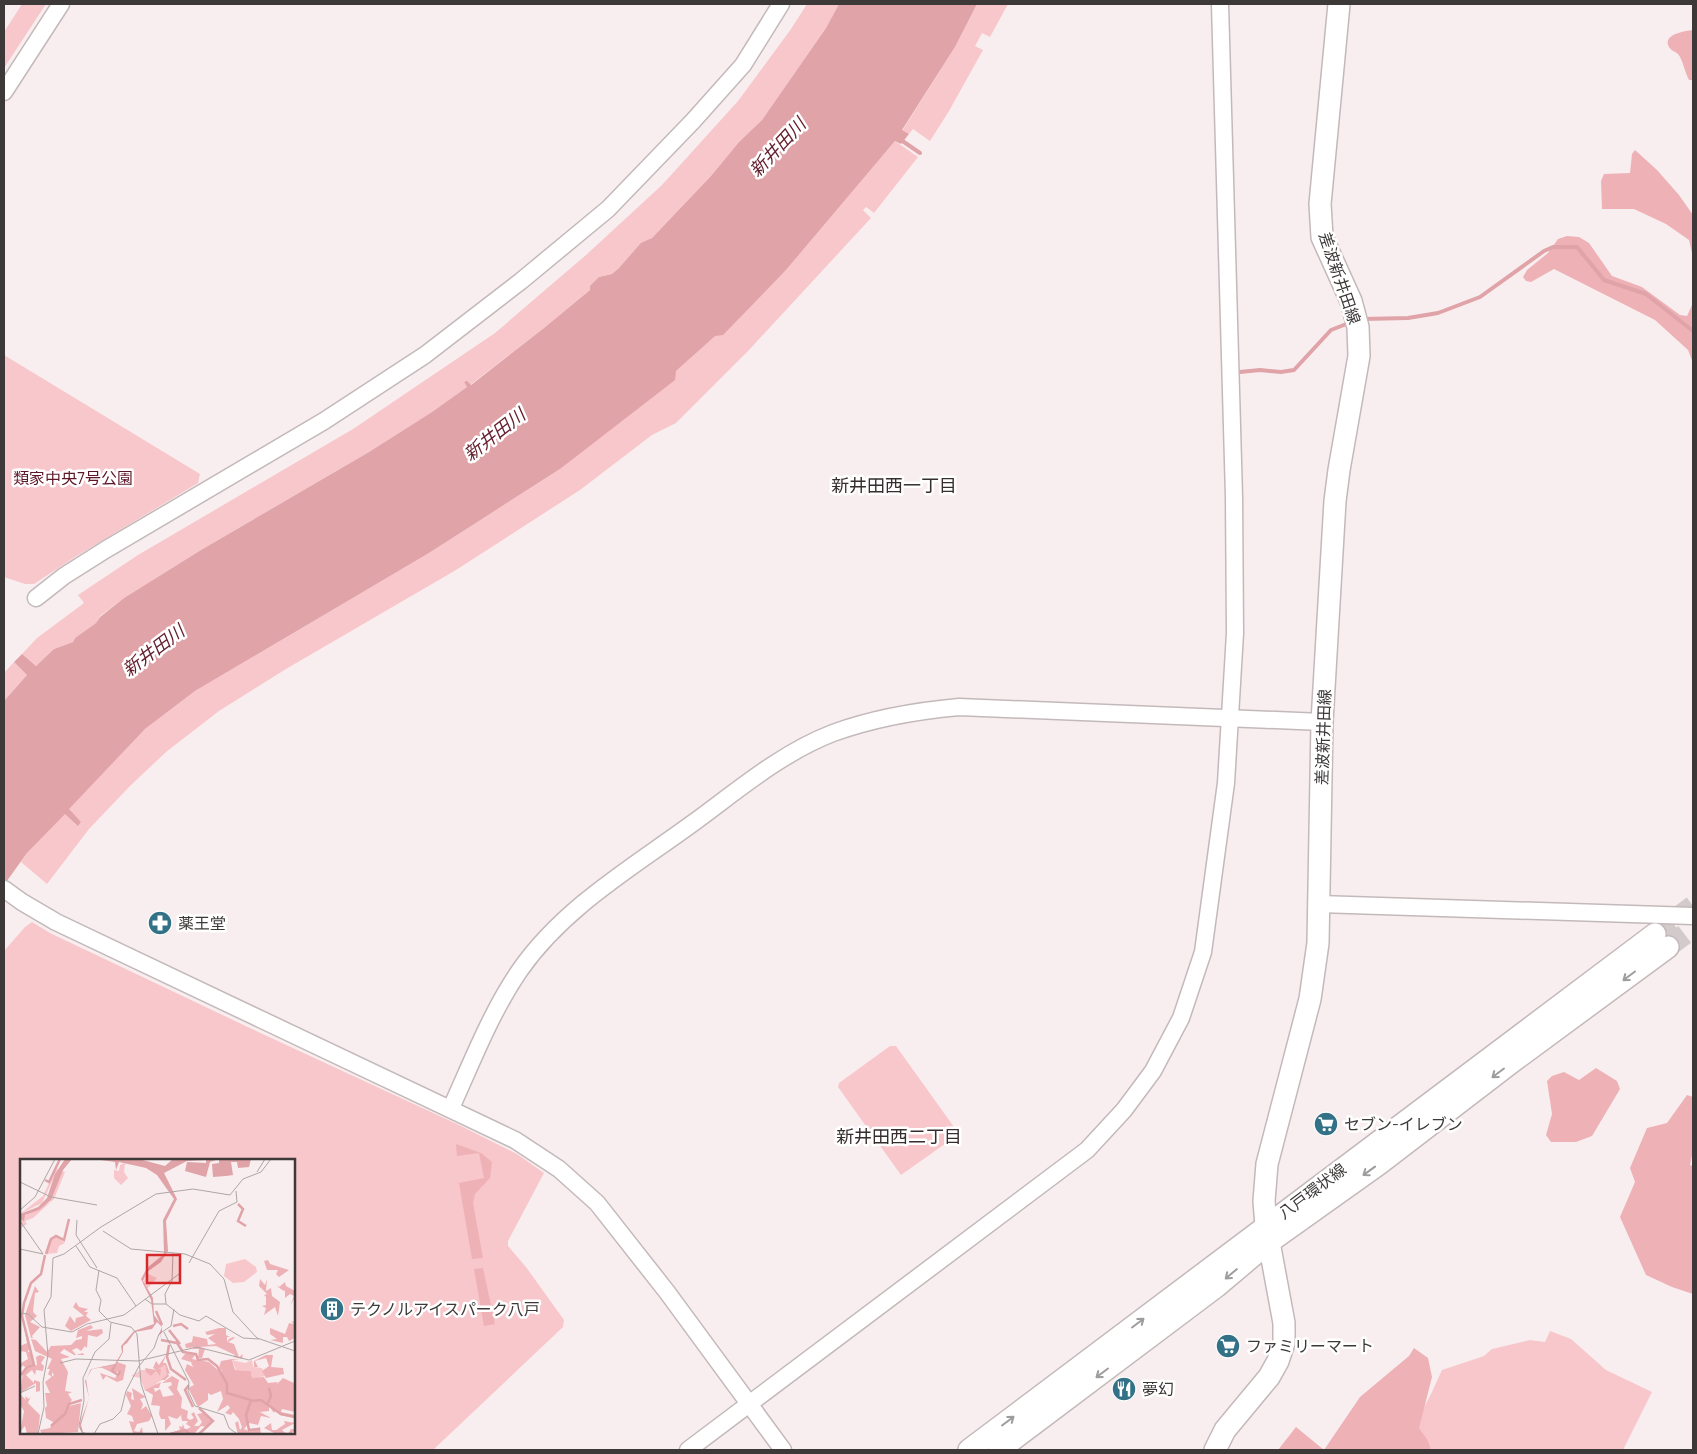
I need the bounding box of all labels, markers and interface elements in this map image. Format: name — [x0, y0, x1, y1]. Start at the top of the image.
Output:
water label: 新井田川 — [744, 111, 812, 182]
street label: 差波新井田線 — [1314, 229, 1366, 327]
water label: 新井田川 — [458, 401, 531, 466]
park label: 類家中央7号公園 — [13, 467, 133, 489]
district label: 新井田西一丁目 — [831, 473, 957, 497]
water label: 新井田川 — [117, 618, 191, 681]
street label: 差波新井田線 — [1310, 689, 1336, 785]
pharmacy icon: 薬王堂 — [147, 910, 173, 936]
place label: 薬王堂 — [178, 912, 226, 934]
one-way arrow — [1622, 971, 1636, 981]
one-way arrow — [1492, 1067, 1505, 1078]
supermarket icon: セブン-イレブン — [1313, 1111, 1339, 1137]
place label: セブン-イレブン — [1344, 1113, 1463, 1135]
district label: 新井田西二丁目 — [836, 1124, 962, 1148]
street label: 八戸環状線 — [1273, 1158, 1351, 1224]
inset map — [20, 1159, 295, 1434]
one-way arrow — [1362, 1166, 1376, 1176]
one-way arrow — [1225, 1268, 1238, 1279]
building icon: テクノルアイスパーク八戸 — [319, 1296, 345, 1322]
place label: テクノルアイスパーク八戸 — [350, 1298, 540, 1320]
one-way arrow — [1131, 1318, 1145, 1328]
supermarket icon: ファミリーマート — [1215, 1333, 1241, 1359]
place label: ファミリーマート — [1246, 1335, 1374, 1357]
one-way arrow — [1095, 1368, 1109, 1378]
restaurant icon: 夢幻 — [1111, 1376, 1137, 1402]
place label: 夢幻 — [1142, 1378, 1174, 1400]
one-way arrow — [1001, 1416, 1015, 1426]

